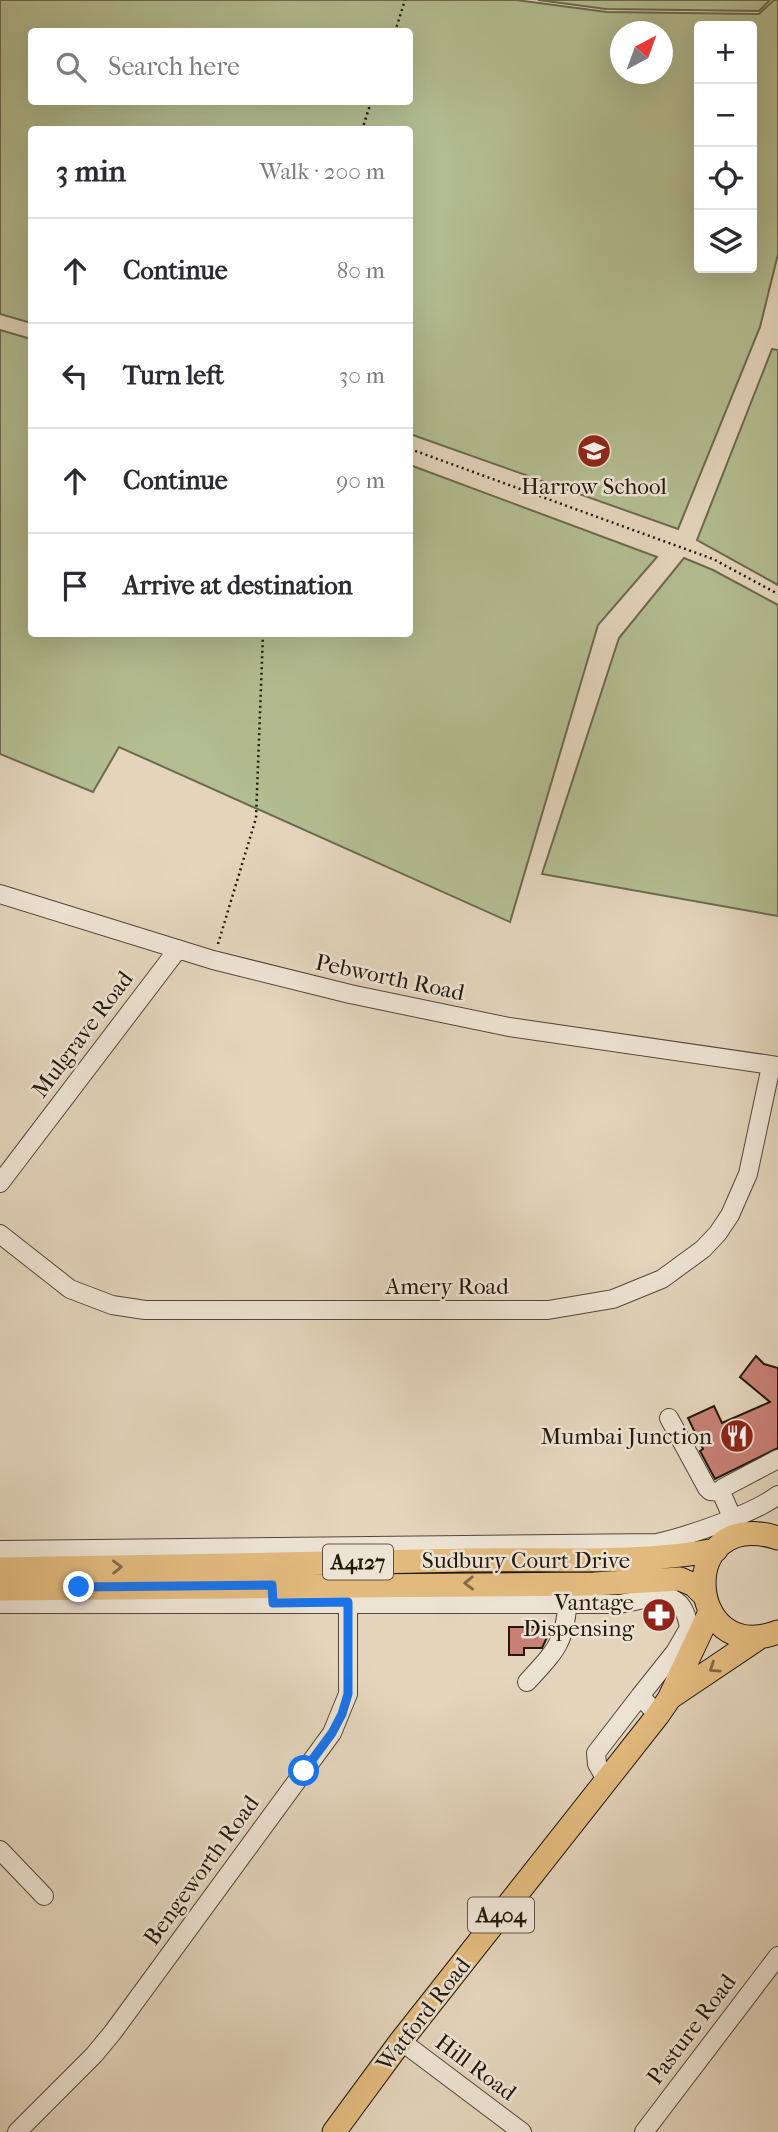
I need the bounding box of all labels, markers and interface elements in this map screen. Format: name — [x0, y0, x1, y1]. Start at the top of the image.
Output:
north arrow — [610, 21, 673, 84]
map controls — [694, 21, 757, 273]
button: + — [694, 21, 757, 84]
search box — [28, 28, 413, 105]
icon: search — [52, 48, 90, 86]
text: Search here — [108, 51, 240, 82]
button: − — [694, 84, 757, 147]
button: locate — [694, 147, 757, 210]
text: 3 min — [56, 154, 126, 189]
text: Walk · 200 m — [259, 158, 385, 185]
button: layers — [694, 210, 757, 273]
icon: ahead — [56, 252, 94, 290]
text: Continue — [123, 255, 228, 286]
text: 80 m — [337, 257, 385, 284]
icon: left — [56, 357, 94, 395]
text: Turn left — [123, 360, 224, 391]
text: 30 m — [339, 362, 385, 389]
school or university icon: Harrow School — [575, 432, 613, 470]
icon: ahead — [56, 462, 94, 500]
text: Continue — [123, 465, 228, 496]
text: 90 m — [336, 467, 385, 494]
place label: Harrow School — [521, 473, 668, 500]
icon: arrive — [56, 567, 94, 605]
text: Arrive at destination — [123, 570, 353, 601]
street label: Pebworth Road — [313, 949, 467, 1007]
street label: Mulgrave Road — [26, 965, 139, 1103]
street label: Amery Road — [384, 1273, 509, 1300]
restaurant icon: Mumbai Junction — [718, 1417, 756, 1455]
place label: Mumbai Junction — [540, 1423, 713, 1450]
road number: A4127 — [323, 1544, 393, 1580]
street label: Sudbury Court Drive — [422, 1547, 630, 1574]
one-way arrow — [112, 1559, 123, 1575]
route end — [63, 1571, 94, 1602]
one-way arrow — [464, 1575, 474, 1591]
place label: Vantage Dispensing — [523, 1589, 635, 1642]
pharmacy icon: Vantage Dispensing — [640, 1596, 678, 1634]
one-way arrow — [709, 1660, 722, 1672]
route start — [288, 1755, 319, 1786]
street label: Bengeworth Road — [138, 1790, 265, 1950]
road number: A404 — [468, 1898, 534, 1932]
street label: Watford Road — [370, 1952, 476, 2077]
street label: Pasture Road — [641, 1968, 742, 2090]
street label: Hill Road — [430, 2028, 522, 2107]

